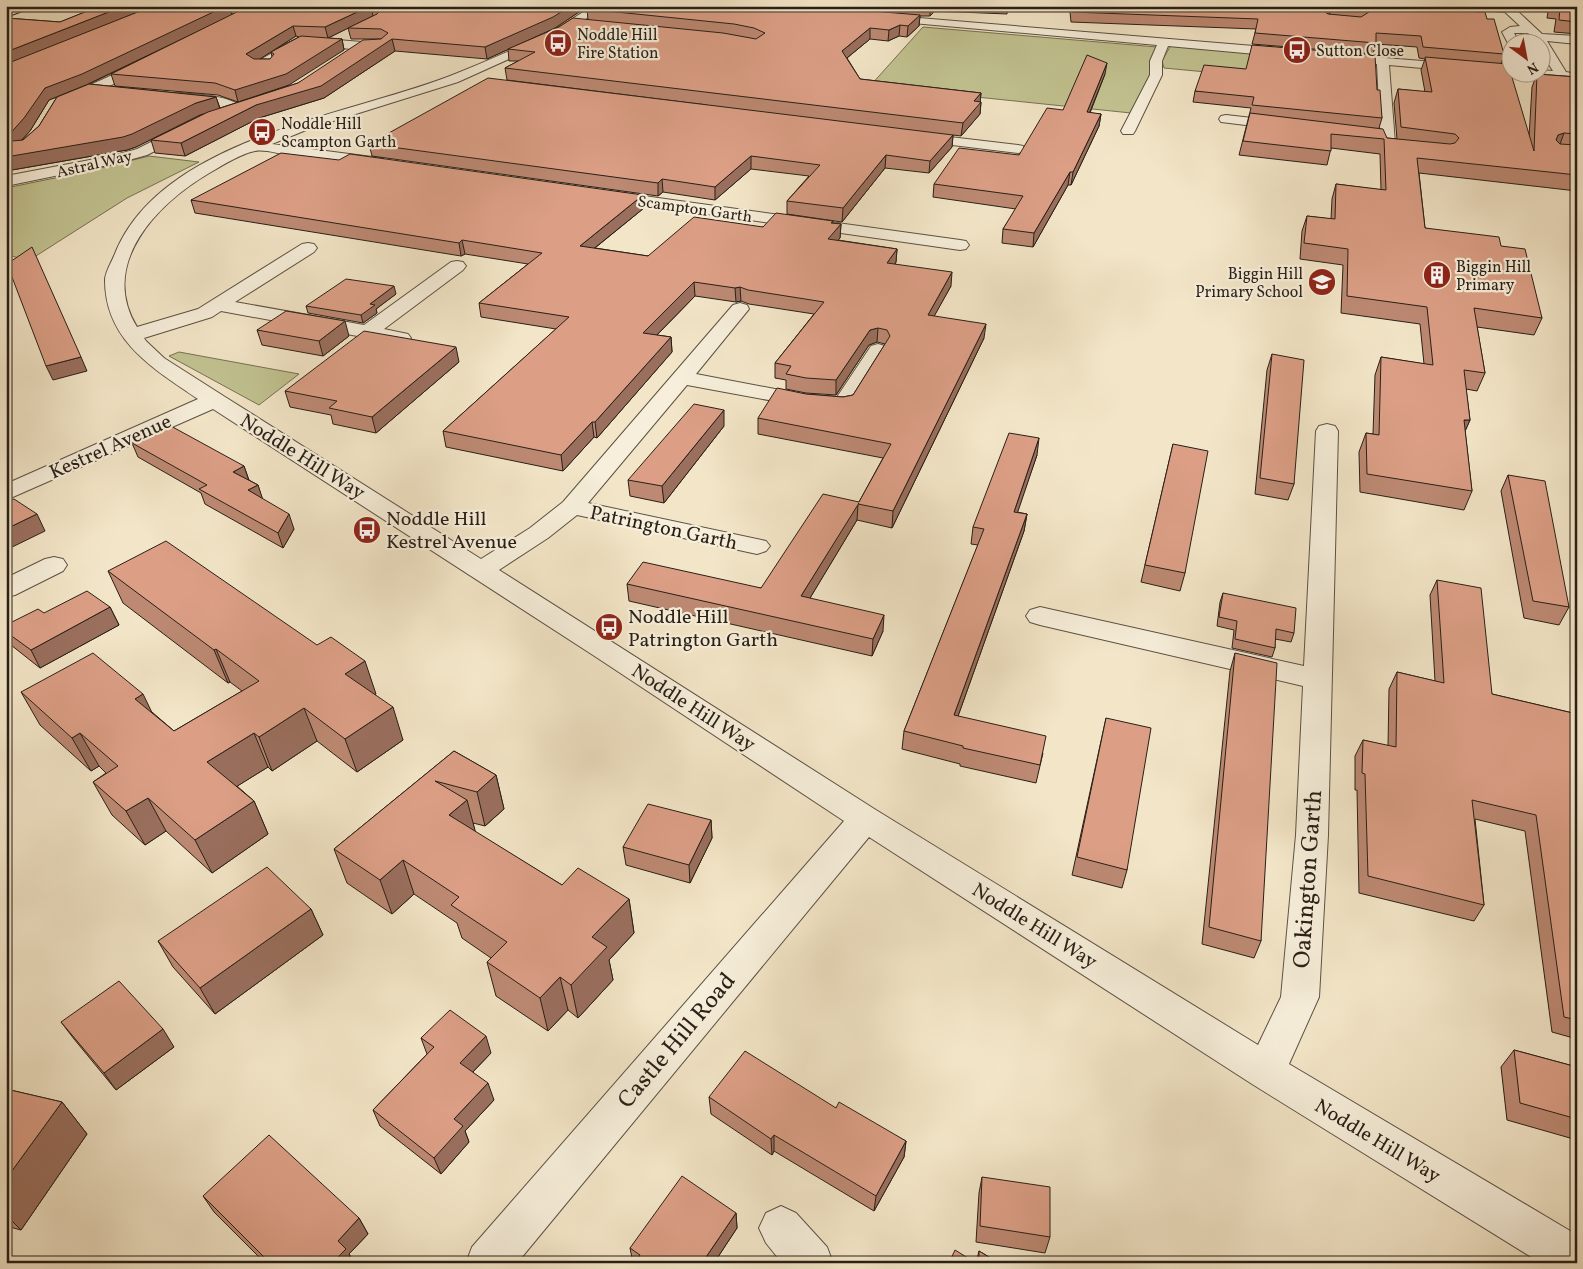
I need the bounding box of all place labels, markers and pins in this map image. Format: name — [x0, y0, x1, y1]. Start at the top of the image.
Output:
place label: Noddle Hill Fire Station — [577, 25, 658, 65]
bus stop icon: Noddle Hill Fire Station — [543, 28, 573, 58]
bus stop icon: Sutton Close — [1282, 35, 1312, 65]
place label: Sutton Close — [1316, 41, 1404, 63]
place label: Noddle Hill Scampton Garth — [281, 114, 397, 154]
bus stop icon: Noddle Hill Scampton Garth — [247, 117, 277, 147]
place label: Biggin Hill Primary — [1456, 257, 1531, 297]
building icon: Biggin Hill Primary — [1422, 260, 1452, 290]
place label: Biggin Hill Primary School — [1195, 264, 1303, 304]
school or university icon: Biggin Hill Primary School — [1307, 267, 1337, 297]
place label: Noddle Hill Kestrel Avenue — [386, 506, 517, 557]
bus stop icon: Noddle Hill Kestrel Avenue — [352, 515, 382, 545]
place label: Noddle Hill Patrington Garth — [628, 604, 778, 655]
bus stop icon: Noddle Hill Patrington Garth — [594, 612, 624, 642]

